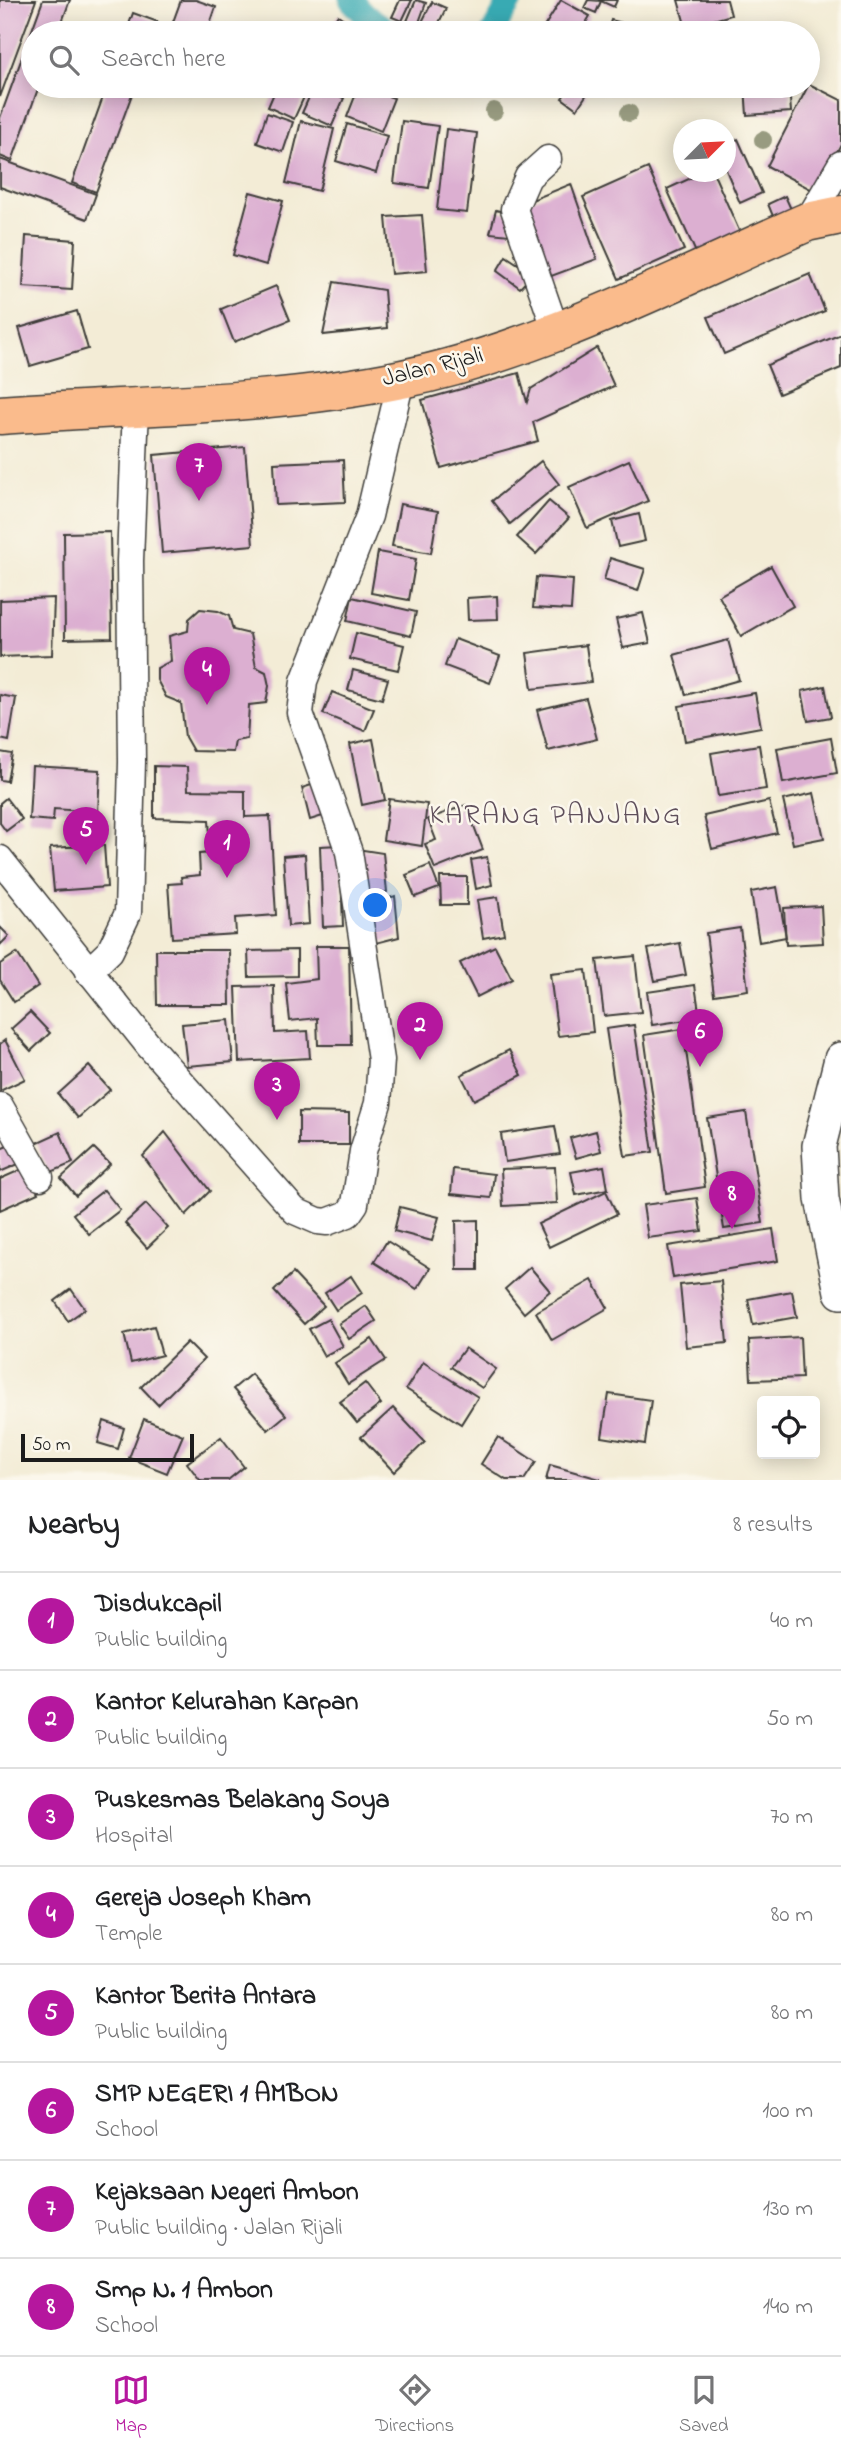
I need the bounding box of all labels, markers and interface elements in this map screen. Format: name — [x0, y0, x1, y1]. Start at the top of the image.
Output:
search box — [21, 21, 820, 98]
icon: search — [45, 41, 83, 79]
text: Search here — [101, 41, 226, 79]
north arrow — [673, 119, 736, 182]
street label: Jalan Rijali — [379, 339, 487, 397]
pin: 7 — [176, 443, 222, 501]
pin: 4 — [184, 647, 230, 705]
district label: KARANG PANJANG — [429, 796, 683, 837]
pin: 5 — [63, 807, 109, 865]
pin: 1 — [204, 820, 250, 878]
your location — [358, 888, 392, 922]
pin: 2 — [397, 1002, 443, 1060]
pin: 6 — [677, 1009, 723, 1067]
pin: 3 — [254, 1062, 300, 1120]
pin: 8 — [709, 1171, 755, 1229]
map controls — [757, 1396, 820, 1459]
button: locate — [757, 1396, 820, 1459]
scale bar — [21, 1431, 194, 1463]
text: 50 m — [32, 1432, 71, 1459]
text: Nearby — [28, 1504, 120, 1548]
text: 8 results — [733, 1509, 813, 1542]
text: Disdukcapil — [95, 1586, 222, 1624]
text: 1 — [47, 1605, 55, 1638]
text: 40 m — [770, 1605, 813, 1638]
text: Public building — [95, 1624, 227, 1657]
text: Kantor Kelurahan Karpan — [95, 1684, 358, 1722]
text: 2 — [45, 1703, 57, 1736]
text: 50 m — [766, 1703, 813, 1736]
text: Public building — [95, 1722, 227, 1755]
text: Puskesmas Belakang Soya — [95, 1782, 389, 1820]
text: 3 — [46, 1801, 56, 1834]
text: 70 m — [770, 1801, 813, 1834]
text: Hospital — [95, 1820, 173, 1853]
text: Gereja Joseph Kham — [95, 1880, 311, 1918]
text: 4 — [46, 1899, 56, 1932]
text: 80 m — [771, 1899, 813, 1932]
text: Temple — [95, 1918, 162, 1951]
text: Kantor Berita Antara — [95, 1978, 316, 2016]
text: 5 — [44, 1997, 58, 2030]
text: 80 m — [771, 1997, 813, 2030]
text: Public building — [95, 2016, 227, 2049]
text: SMP NEGERI 1 AMBON — [95, 2076, 339, 2114]
text: 6 — [46, 2095, 56, 2128]
text: 100 m — [762, 2095, 813, 2128]
text: School — [95, 2114, 158, 2147]
text: Kejaksaan Negeri Ambon — [95, 2174, 359, 2212]
text: 7 — [46, 2193, 56, 2226]
text: 130 m — [763, 2193, 813, 2226]
text: Public building · Jalan Rijali — [95, 2212, 343, 2245]
text: Smp N. 1 Ambon — [95, 2272, 273, 2310]
text: 8 — [47, 2291, 55, 2324]
text: 140 m — [763, 2291, 813, 2324]
text: School — [95, 2310, 158, 2343]
tab: Map — [112, 2371, 150, 2440]
tab: Directions — [375, 2371, 454, 2440]
tab: Saved — [679, 2371, 729, 2440]

